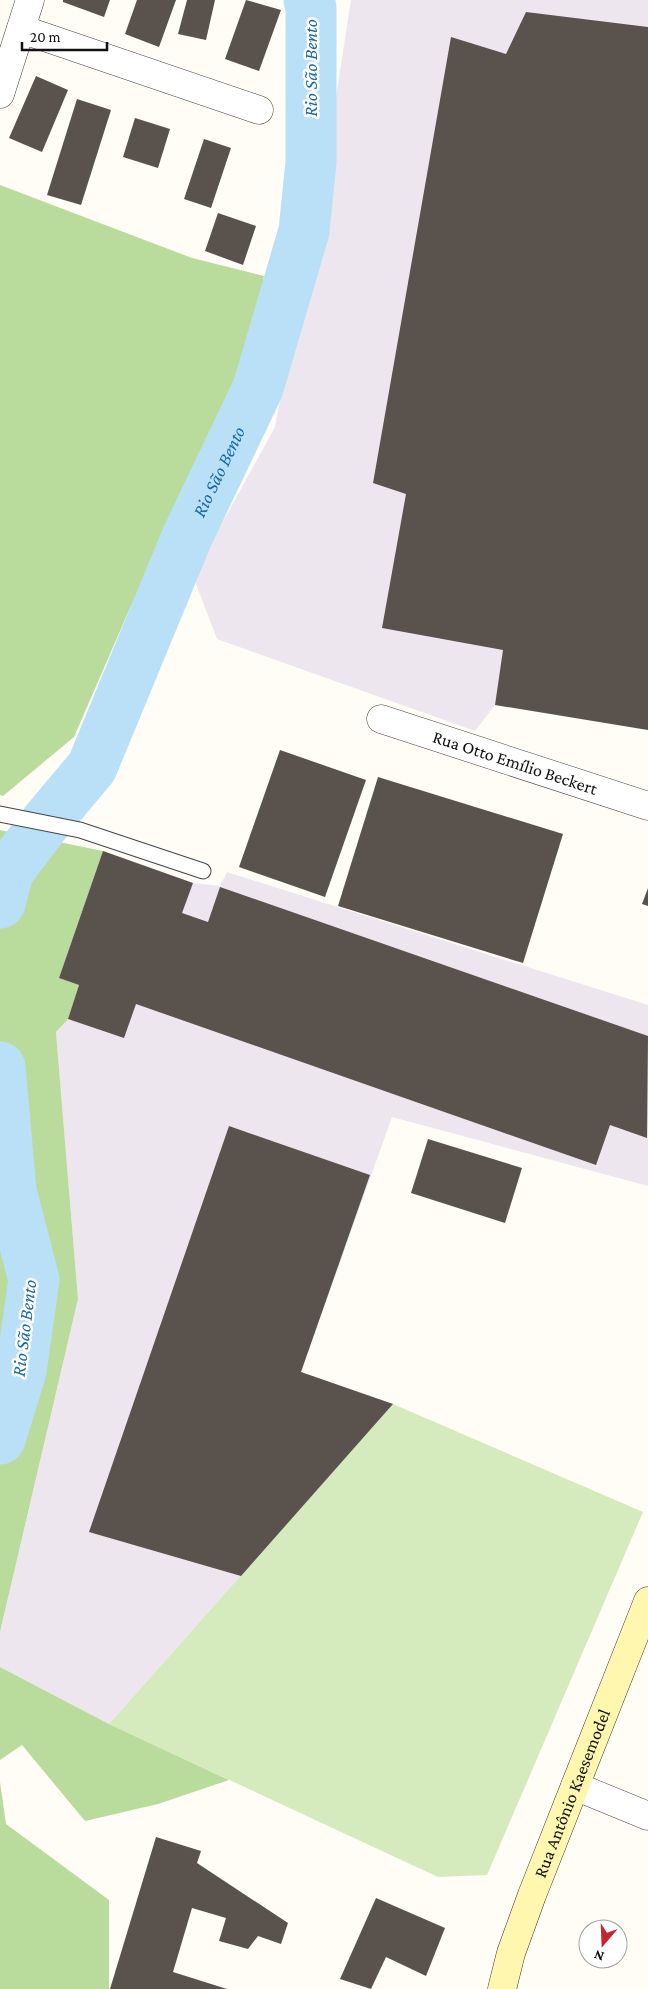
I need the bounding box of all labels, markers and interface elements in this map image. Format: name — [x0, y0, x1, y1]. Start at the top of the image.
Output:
water label: Rio São Bento — [300, 19, 321, 117]
scale bar — [22, 20, 108, 52]
text: 20 m — [30, 29, 61, 45]
water label: Rio São Bento — [188, 423, 249, 520]
street label: Rua Otto Emílio Beckert — [430, 727, 601, 799]
water label: Rio São Bento — [8, 1278, 40, 1378]
street label: Rua Antônio Kaesemodel — [530, 1706, 614, 1881]
north arrow — [578, 1919, 628, 1969]
text: N — [591, 1947, 606, 1965]

